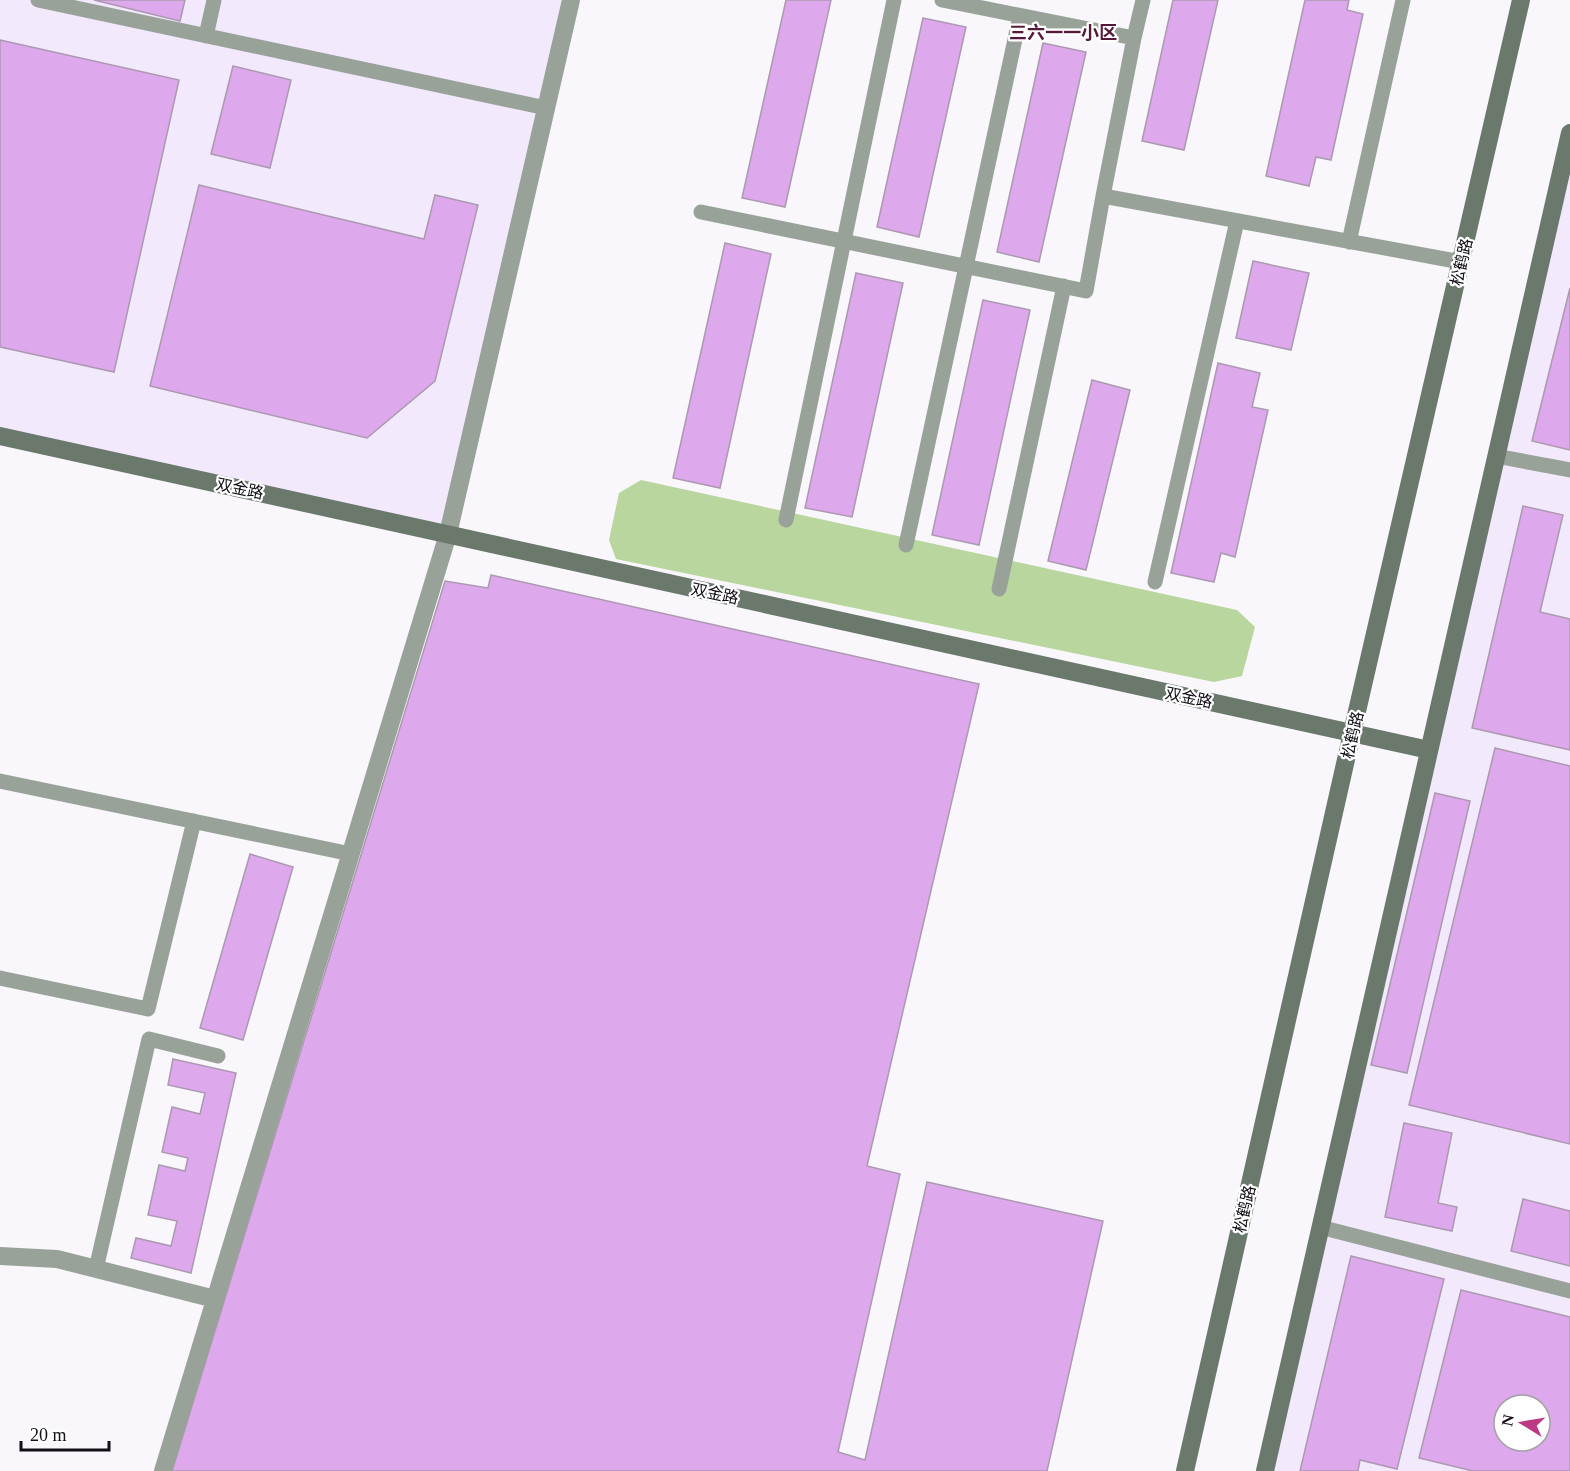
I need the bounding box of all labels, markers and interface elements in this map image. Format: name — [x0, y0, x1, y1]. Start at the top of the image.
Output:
district label: 三六一一小区 — [1009, 23, 1117, 43]
street label: 松鹤路 — [1448, 237, 1475, 287]
street label: 双金路 — [215, 475, 265, 502]
street label: 双金路 — [690, 580, 740, 607]
street label: 双金路 — [1164, 684, 1214, 711]
street label: 松鹤路 — [1339, 710, 1366, 760]
street label: 松鹤路 — [1231, 1184, 1258, 1234]
north arrow — [1492, 1393, 1552, 1453]
text: N — [1498, 1413, 1517, 1428]
scale bar — [21, 1414, 110, 1452]
text: 20 m — [30, 1425, 67, 1445]

